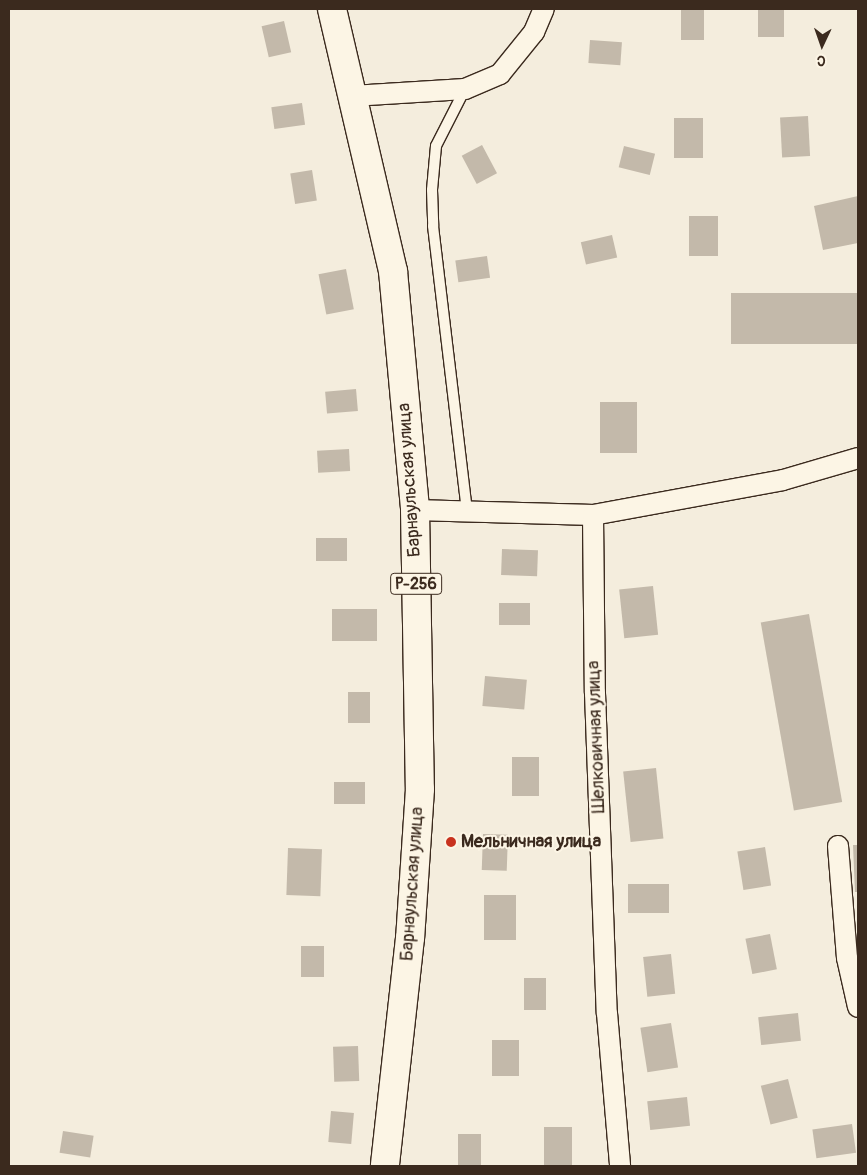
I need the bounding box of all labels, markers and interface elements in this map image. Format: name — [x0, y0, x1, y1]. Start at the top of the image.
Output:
north arrow — [797, 20, 847, 70]
text: С — [816, 52, 826, 69]
street label: Барнаульская улица — [394, 402, 426, 558]
road number: Р-256 — [390, 570, 442, 598]
street label: Шелковичная улица — [584, 660, 610, 814]
street label: Барнаульская улица — [397, 806, 429, 962]
place label: Мельничная улица — [461, 831, 601, 853]
marker: Мельничная улица — [445, 836, 457, 848]

